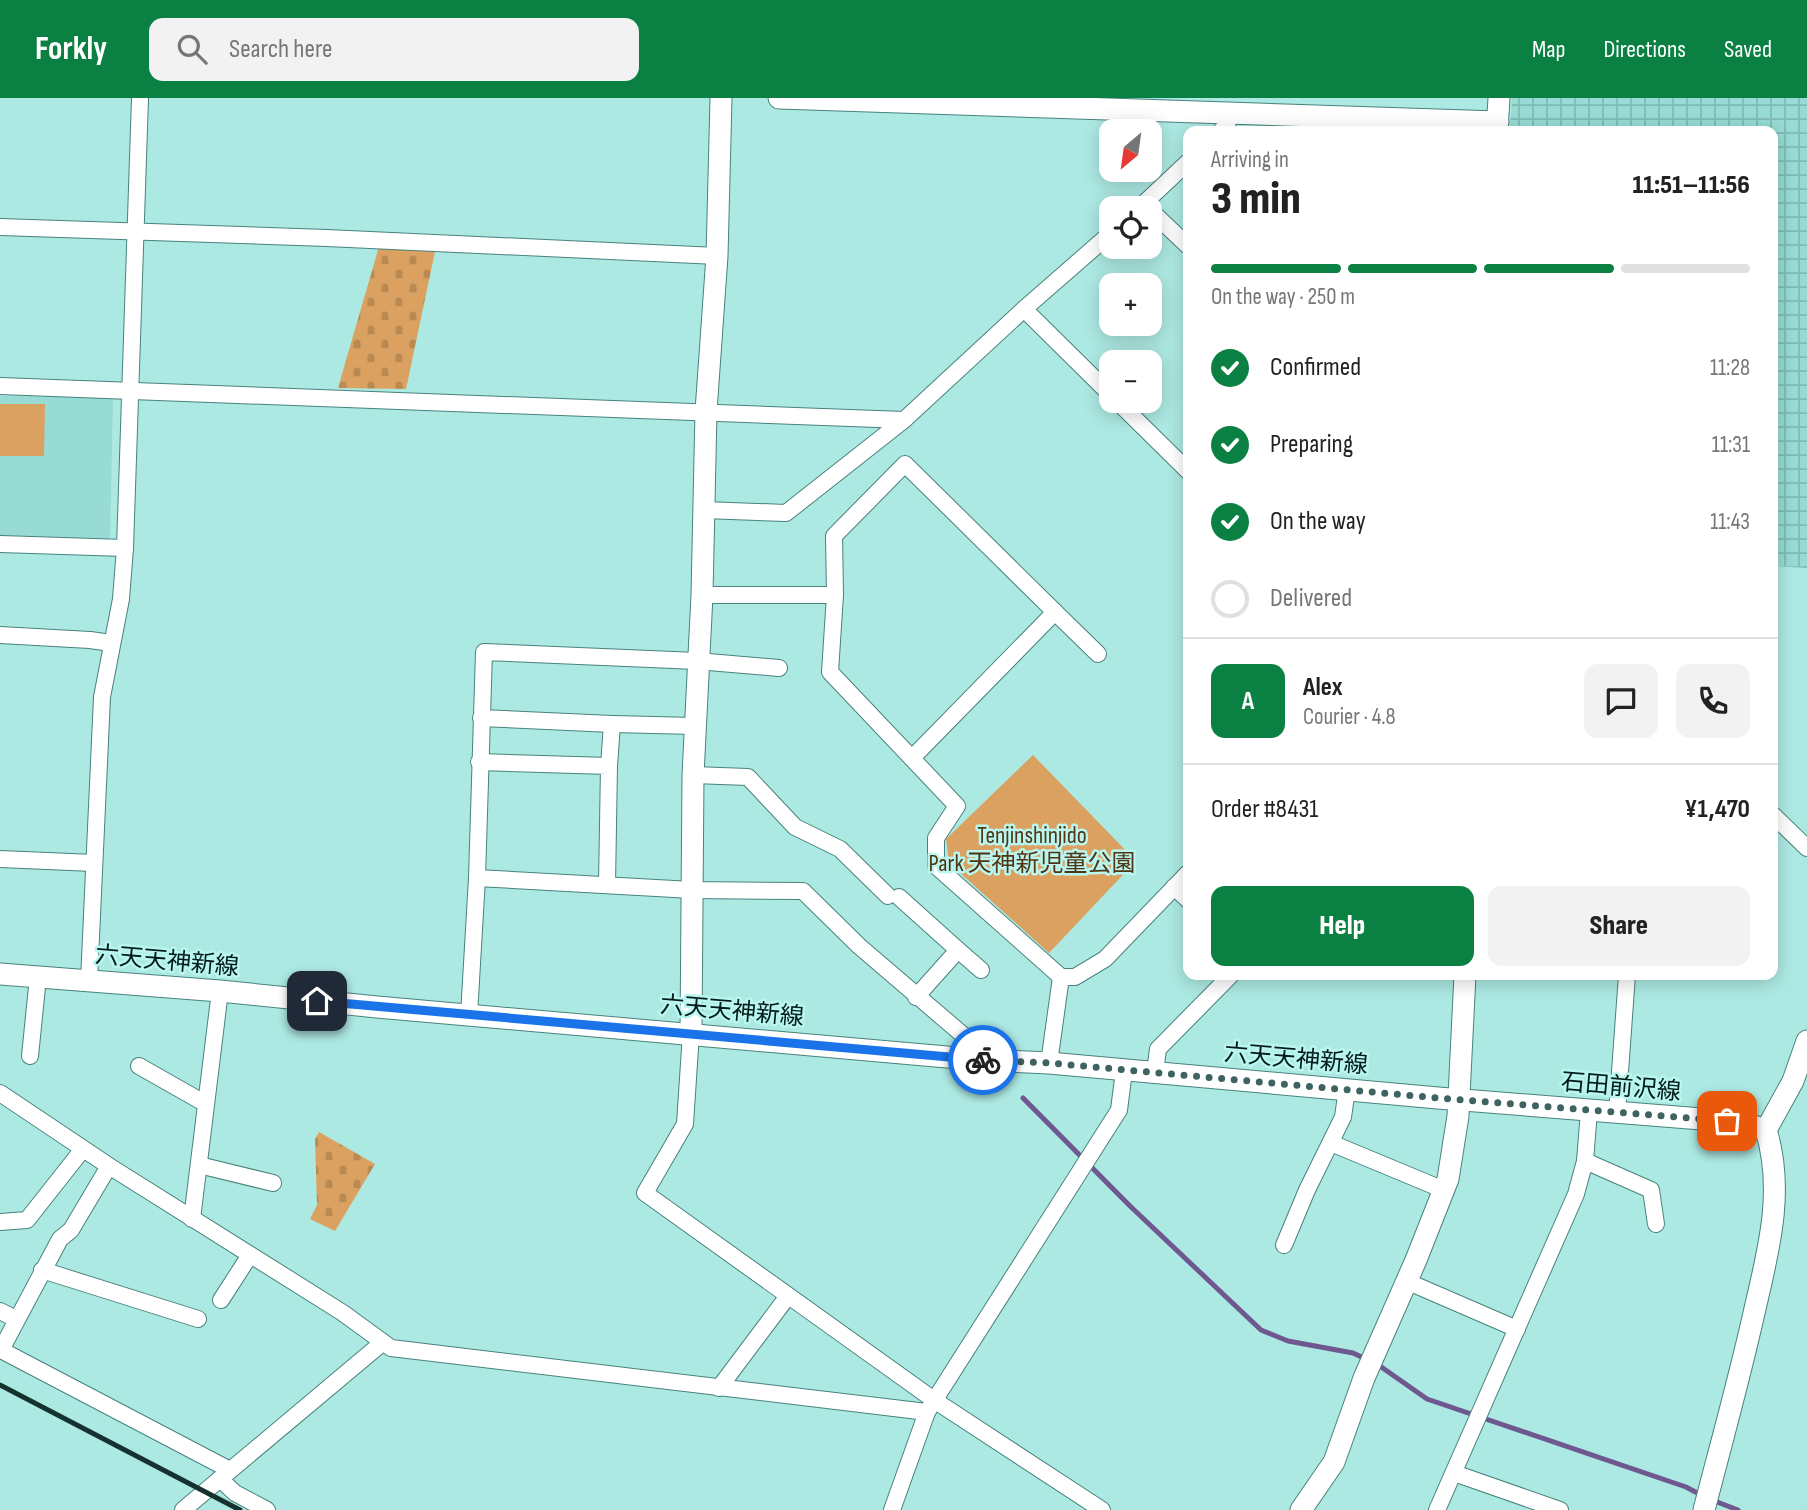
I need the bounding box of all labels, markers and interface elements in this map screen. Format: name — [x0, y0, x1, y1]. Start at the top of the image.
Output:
search box — [149, 18, 639, 81]
text: Forkly — [35, 29, 107, 69]
icon: search — [173, 30, 211, 68]
text: Search here — [229, 34, 332, 65]
text: Map — [1532, 35, 1565, 64]
text: Directions — [1603, 35, 1686, 64]
text: Saved — [1724, 35, 1772, 64]
north arrow — [1099, 119, 1162, 182]
map controls — [1099, 119, 1162, 413]
text: Arriving in — [1211, 146, 1289, 174]
text: 11:51–11:56 — [1633, 170, 1750, 201]
text: 3 min — [1211, 172, 1301, 227]
button: locate — [1099, 196, 1162, 259]
button: + — [1099, 273, 1162, 336]
text: On the way · 250 m — [1211, 283, 1355, 311]
icon: check — [1211, 349, 1249, 387]
button: − — [1099, 350, 1162, 413]
text: Confirmed — [1270, 352, 1361, 383]
text: 11:28 — [1710, 354, 1750, 382]
icon: check — [1211, 426, 1249, 464]
text: Preparing — [1270, 429, 1353, 460]
text: 11:31 — [1712, 431, 1750, 459]
icon: check — [1211, 503, 1249, 541]
text: On the way — [1270, 506, 1366, 537]
text: 11:43 — [1710, 508, 1750, 536]
text: Delivered — [1270, 583, 1352, 614]
button: chat — [1584, 664, 1658, 738]
button: phone — [1676, 664, 1750, 738]
text: Alex — [1303, 672, 1343, 703]
text: A — [1242, 686, 1254, 717]
text: Courier · 4.8 — [1303, 703, 1396, 731]
text: Order #8431 — [1211, 794, 1318, 825]
text: ¥1,470 — [1684, 794, 1750, 825]
park label: Tenjinshinjido Park 天神新児童公園 — [929, 821, 1135, 878]
button: Help — [1211, 886, 1474, 966]
button: Share — [1488, 886, 1750, 966]
street label: 六天天神新線 — [94, 940, 240, 982]
pin — [287, 971, 347, 1031]
icon: home — [298, 982, 336, 1020]
street label: 六天天神新線 — [659, 990, 805, 1032]
courier — [948, 1025, 1018, 1095]
street label: 六天天神新線 — [1223, 1038, 1369, 1080]
icon: bike — [964, 1041, 1002, 1079]
street label: 石田前沢線 — [1560, 1067, 1682, 1107]
pin — [1697, 1091, 1757, 1151]
icon: bag — [1708, 1102, 1746, 1140]

